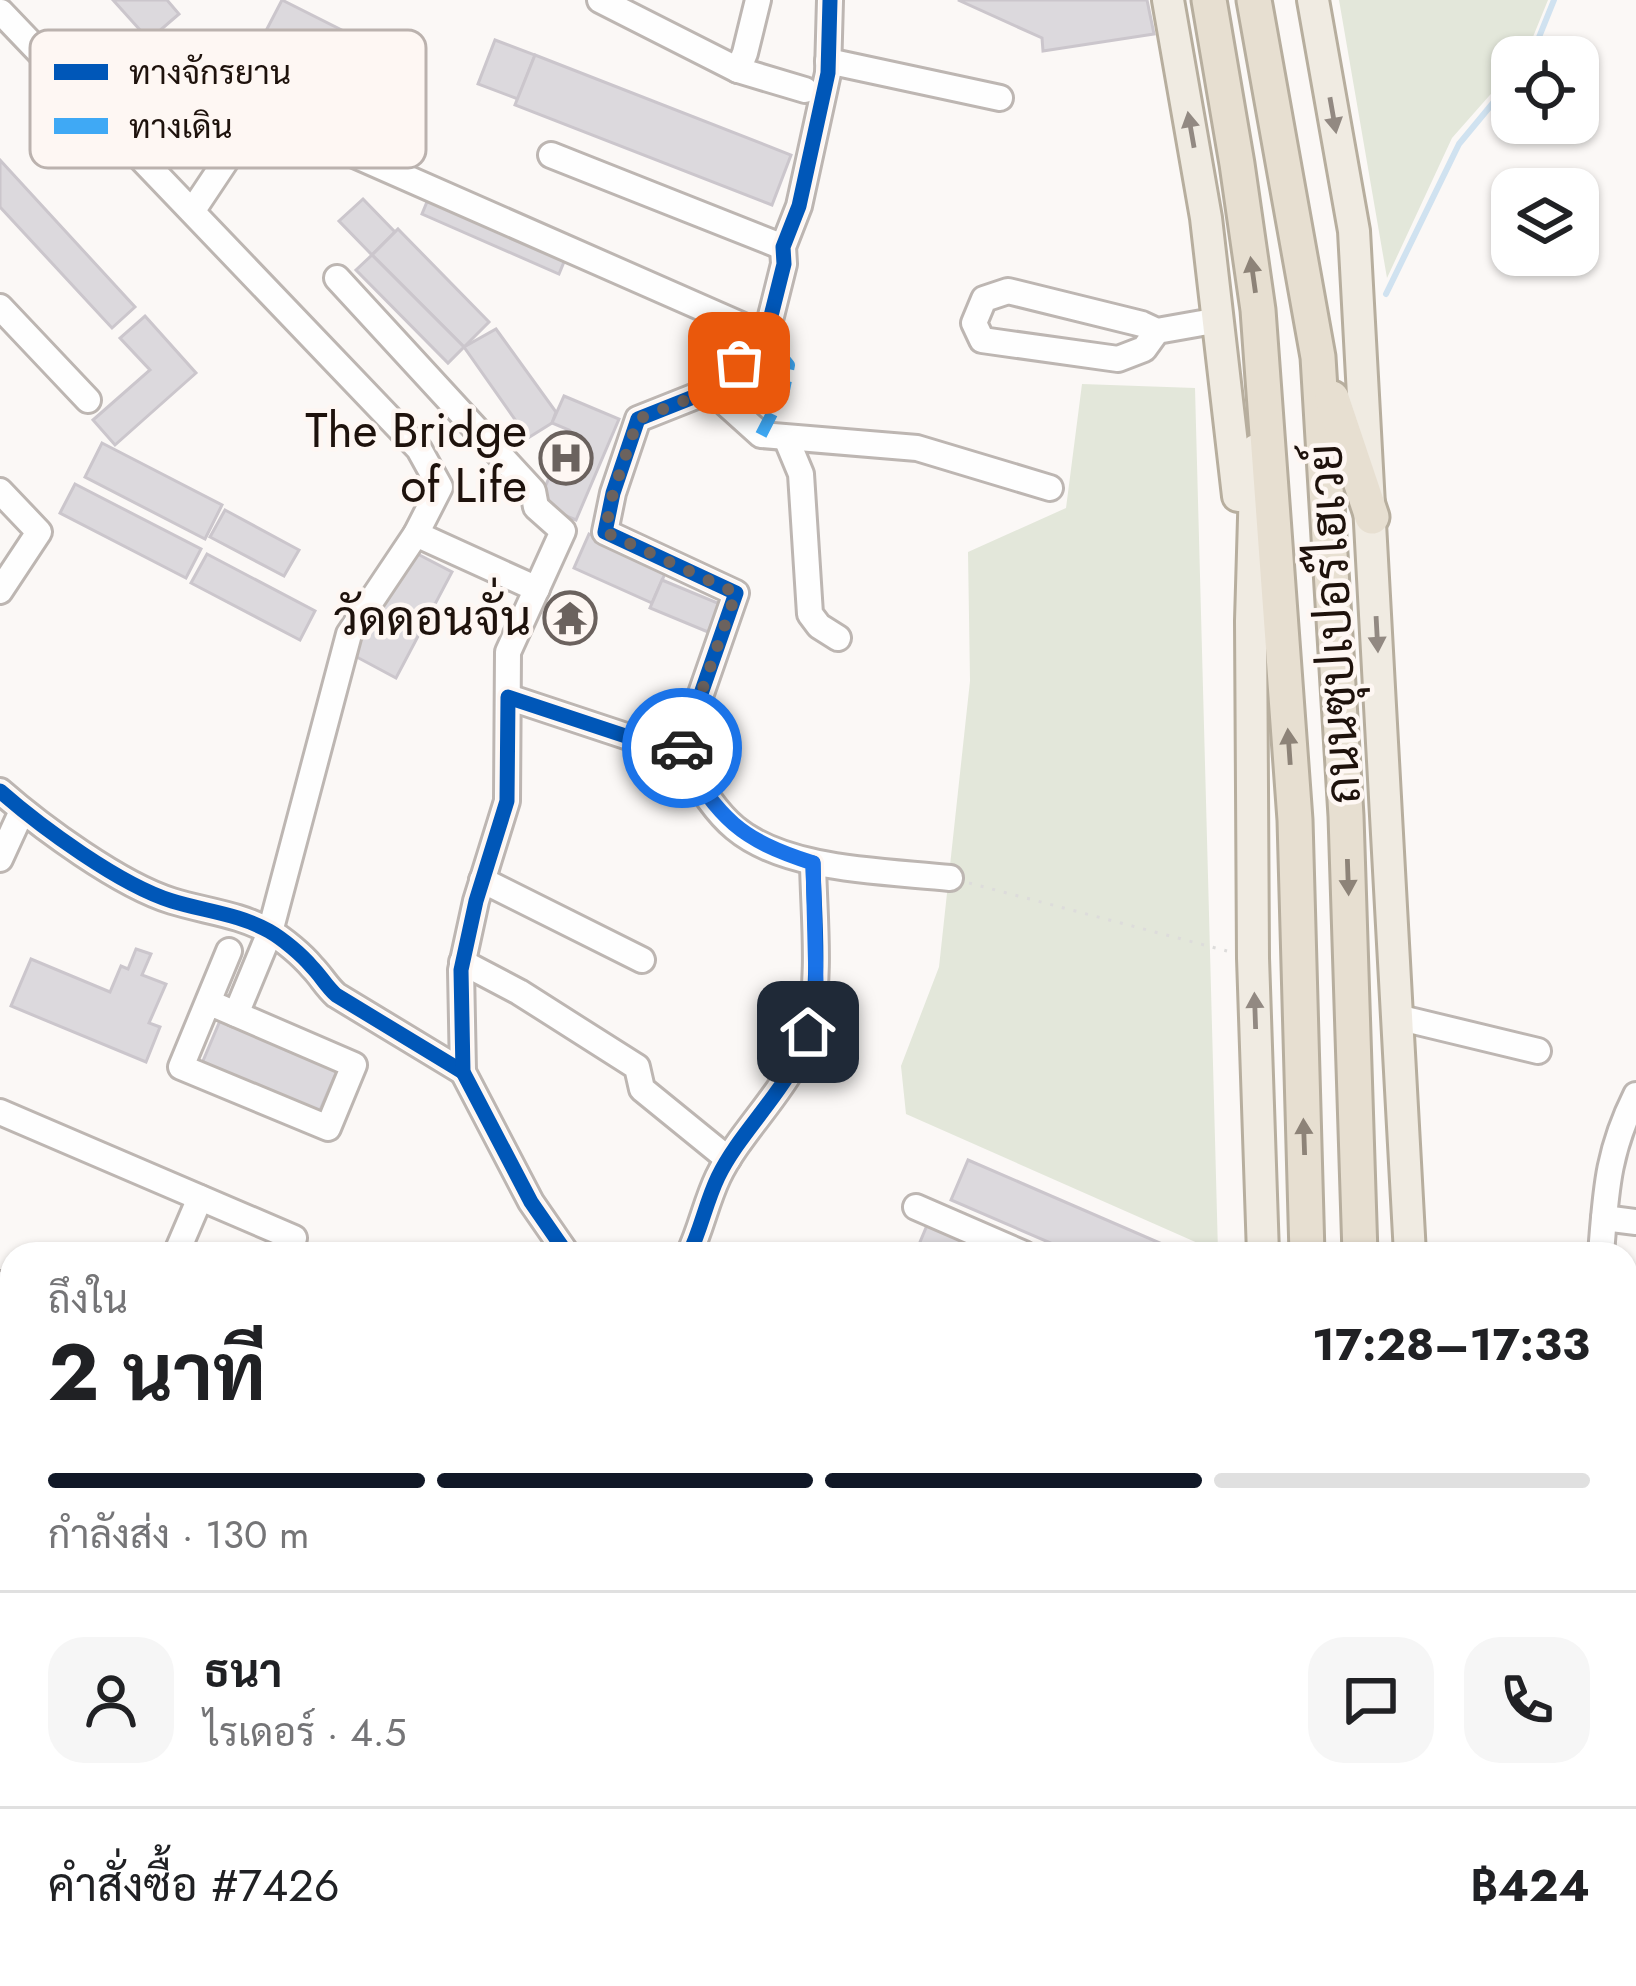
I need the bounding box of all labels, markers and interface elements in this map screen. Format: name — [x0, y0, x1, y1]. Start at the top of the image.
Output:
legend — [30, 30, 426, 168]
map controls — [1491, 36, 1599, 276]
button: locate — [1491, 36, 1599, 144]
text: ทางจักรยาน — [129, 49, 291, 96]
one-way arrow — [1324, 97, 1343, 135]
text: ทางเดิน — [129, 103, 232, 150]
one-way arrow — [1181, 111, 1200, 149]
button: layers — [1491, 168, 1599, 276]
one-way arrow — [1243, 256, 1262, 293]
pin — [688, 312, 790, 414]
icon: bag — [706, 330, 772, 396]
place label: The Bridge of Life — [305, 396, 527, 520]
hospital icon: The Bridge of Life — [538, 430, 594, 486]
street label: ถนนซุปเปอร์ไฮเวย์ — [1290, 442, 1378, 806]
place label: วัดดอนจั่น — [334, 577, 531, 653]
temple icon: วัดดอนจั่น — [542, 590, 598, 646]
one-way arrow — [1368, 616, 1387, 654]
courier — [622, 688, 742, 808]
icon: car — [649, 715, 715, 781]
one-way arrow — [1280, 728, 1299, 765]
one-way arrow — [1338, 859, 1357, 897]
pin — [757, 981, 859, 1083]
one-way arrow — [1245, 991, 1264, 1029]
icon: home — [775, 999, 841, 1065]
one-way arrow — [1294, 1117, 1313, 1155]
text: ถึงใน — [48, 1271, 128, 1328]
text: 17:28–17:33 — [1312, 1312, 1590, 1377]
text: 2 นาที — [48, 1317, 266, 1429]
text: กำลังส่ง · 130 m — [48, 1506, 310, 1563]
button: person — [48, 1637, 174, 1763]
button: chat — [1308, 1637, 1434, 1763]
button: phone — [1464, 1637, 1590, 1763]
text: ธนา — [204, 1639, 282, 1704]
text: ไรเดอร์ · 4.5 — [204, 1704, 407, 1761]
text: คำสั่งซื้อ #7426 — [48, 1853, 340, 1918]
text: ฿424 — [1471, 1853, 1590, 1918]

